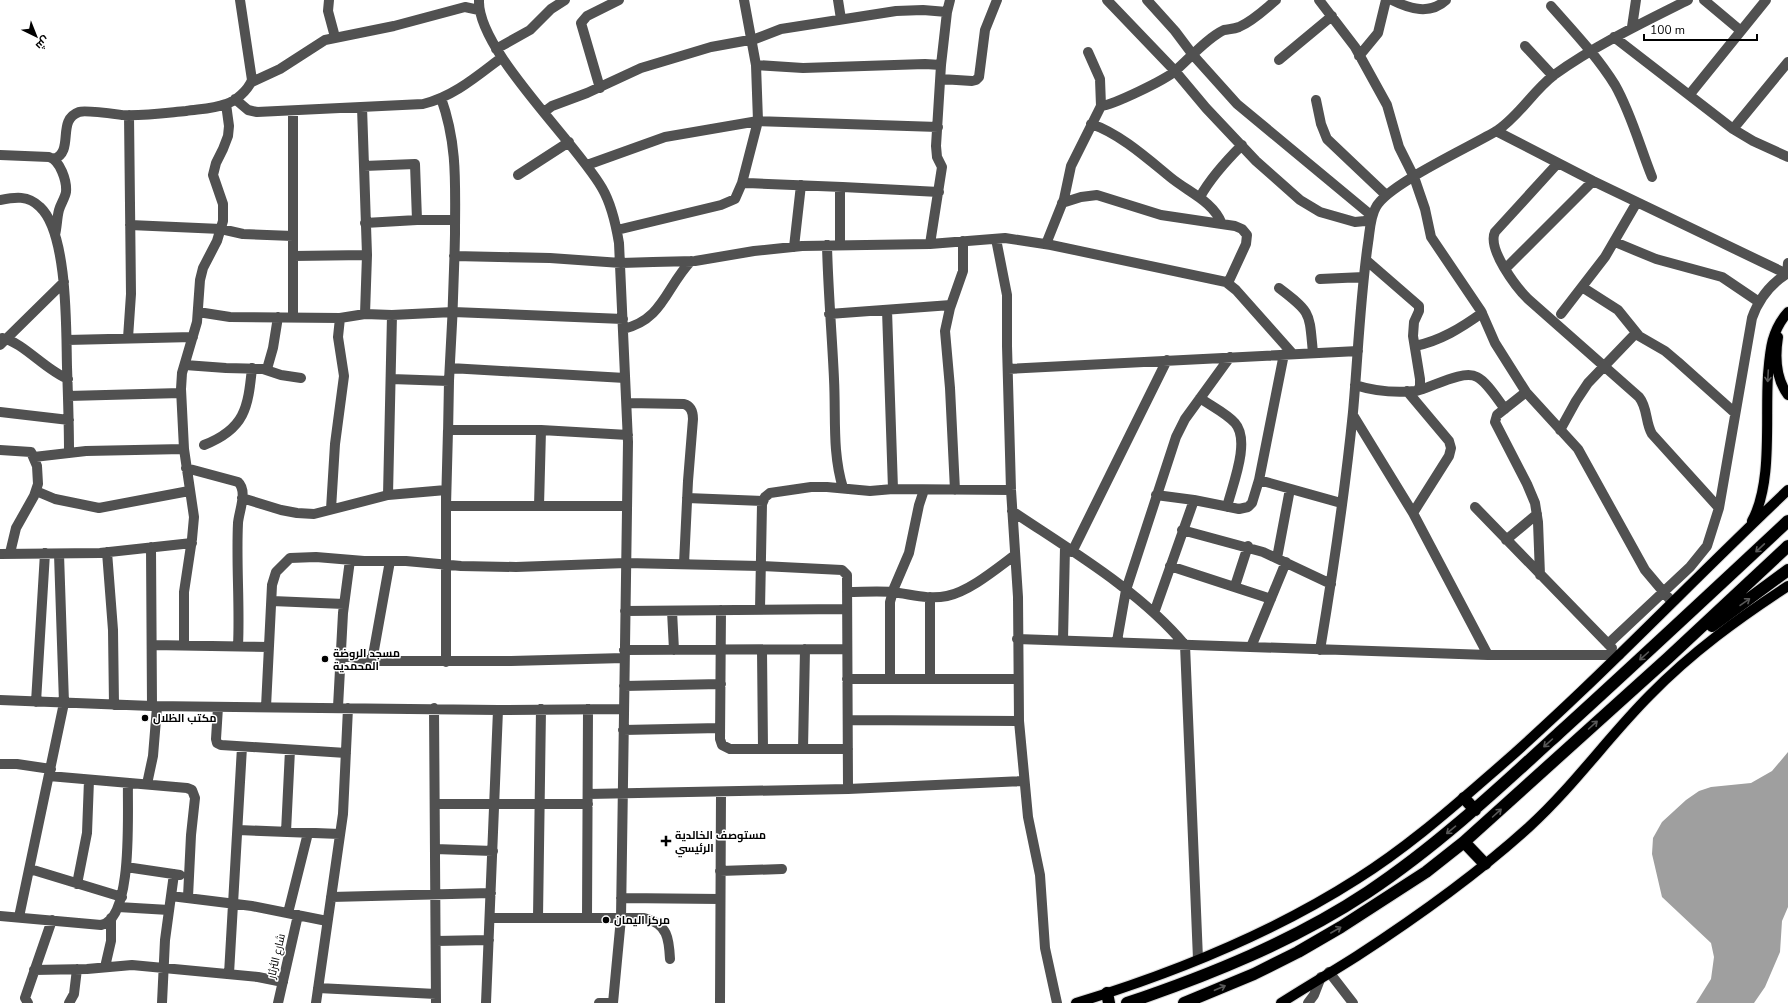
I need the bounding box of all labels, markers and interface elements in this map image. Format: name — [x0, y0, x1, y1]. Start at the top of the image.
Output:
north arrow — [16, 16, 56, 56]
scale bar — [1644, 16, 1757, 42]
text: 100 m — [1650, 22, 1685, 38]
text: ش — [32, 33, 53, 53]
one-way arrow — [1765, 369, 1772, 382]
one-way arrow — [1755, 543, 1765, 552]
one-way arrow — [1739, 598, 1750, 606]
place label: مسجد الروضة المحمدية — [333, 646, 400, 674]
one-way arrow — [1639, 651, 1649, 660]
marker: مسجد الروضة المحمدية — [320, 654, 330, 664]
place label: مكتب الظلال — [153, 711, 217, 726]
marker: مكتب الظلال — [140, 713, 150, 723]
one-way arrow — [1588, 721, 1599, 730]
one-way arrow — [1543, 739, 1553, 748]
one-way arrow — [1492, 808, 1502, 817]
one-way arrow — [1446, 826, 1457, 835]
place label: مستوصف الخالدية الرئيسي — [675, 828, 766, 858]
marker: مستوصف الخالدية الرئيسي — [660, 835, 672, 847]
place label: مركز اليمان — [614, 913, 670, 928]
marker: مركز اليمان — [601, 915, 611, 925]
one-way arrow — [1330, 926, 1342, 934]
street label: شارع الثرثار — [264, 932, 289, 981]
one-way arrow — [1213, 984, 1225, 991]

